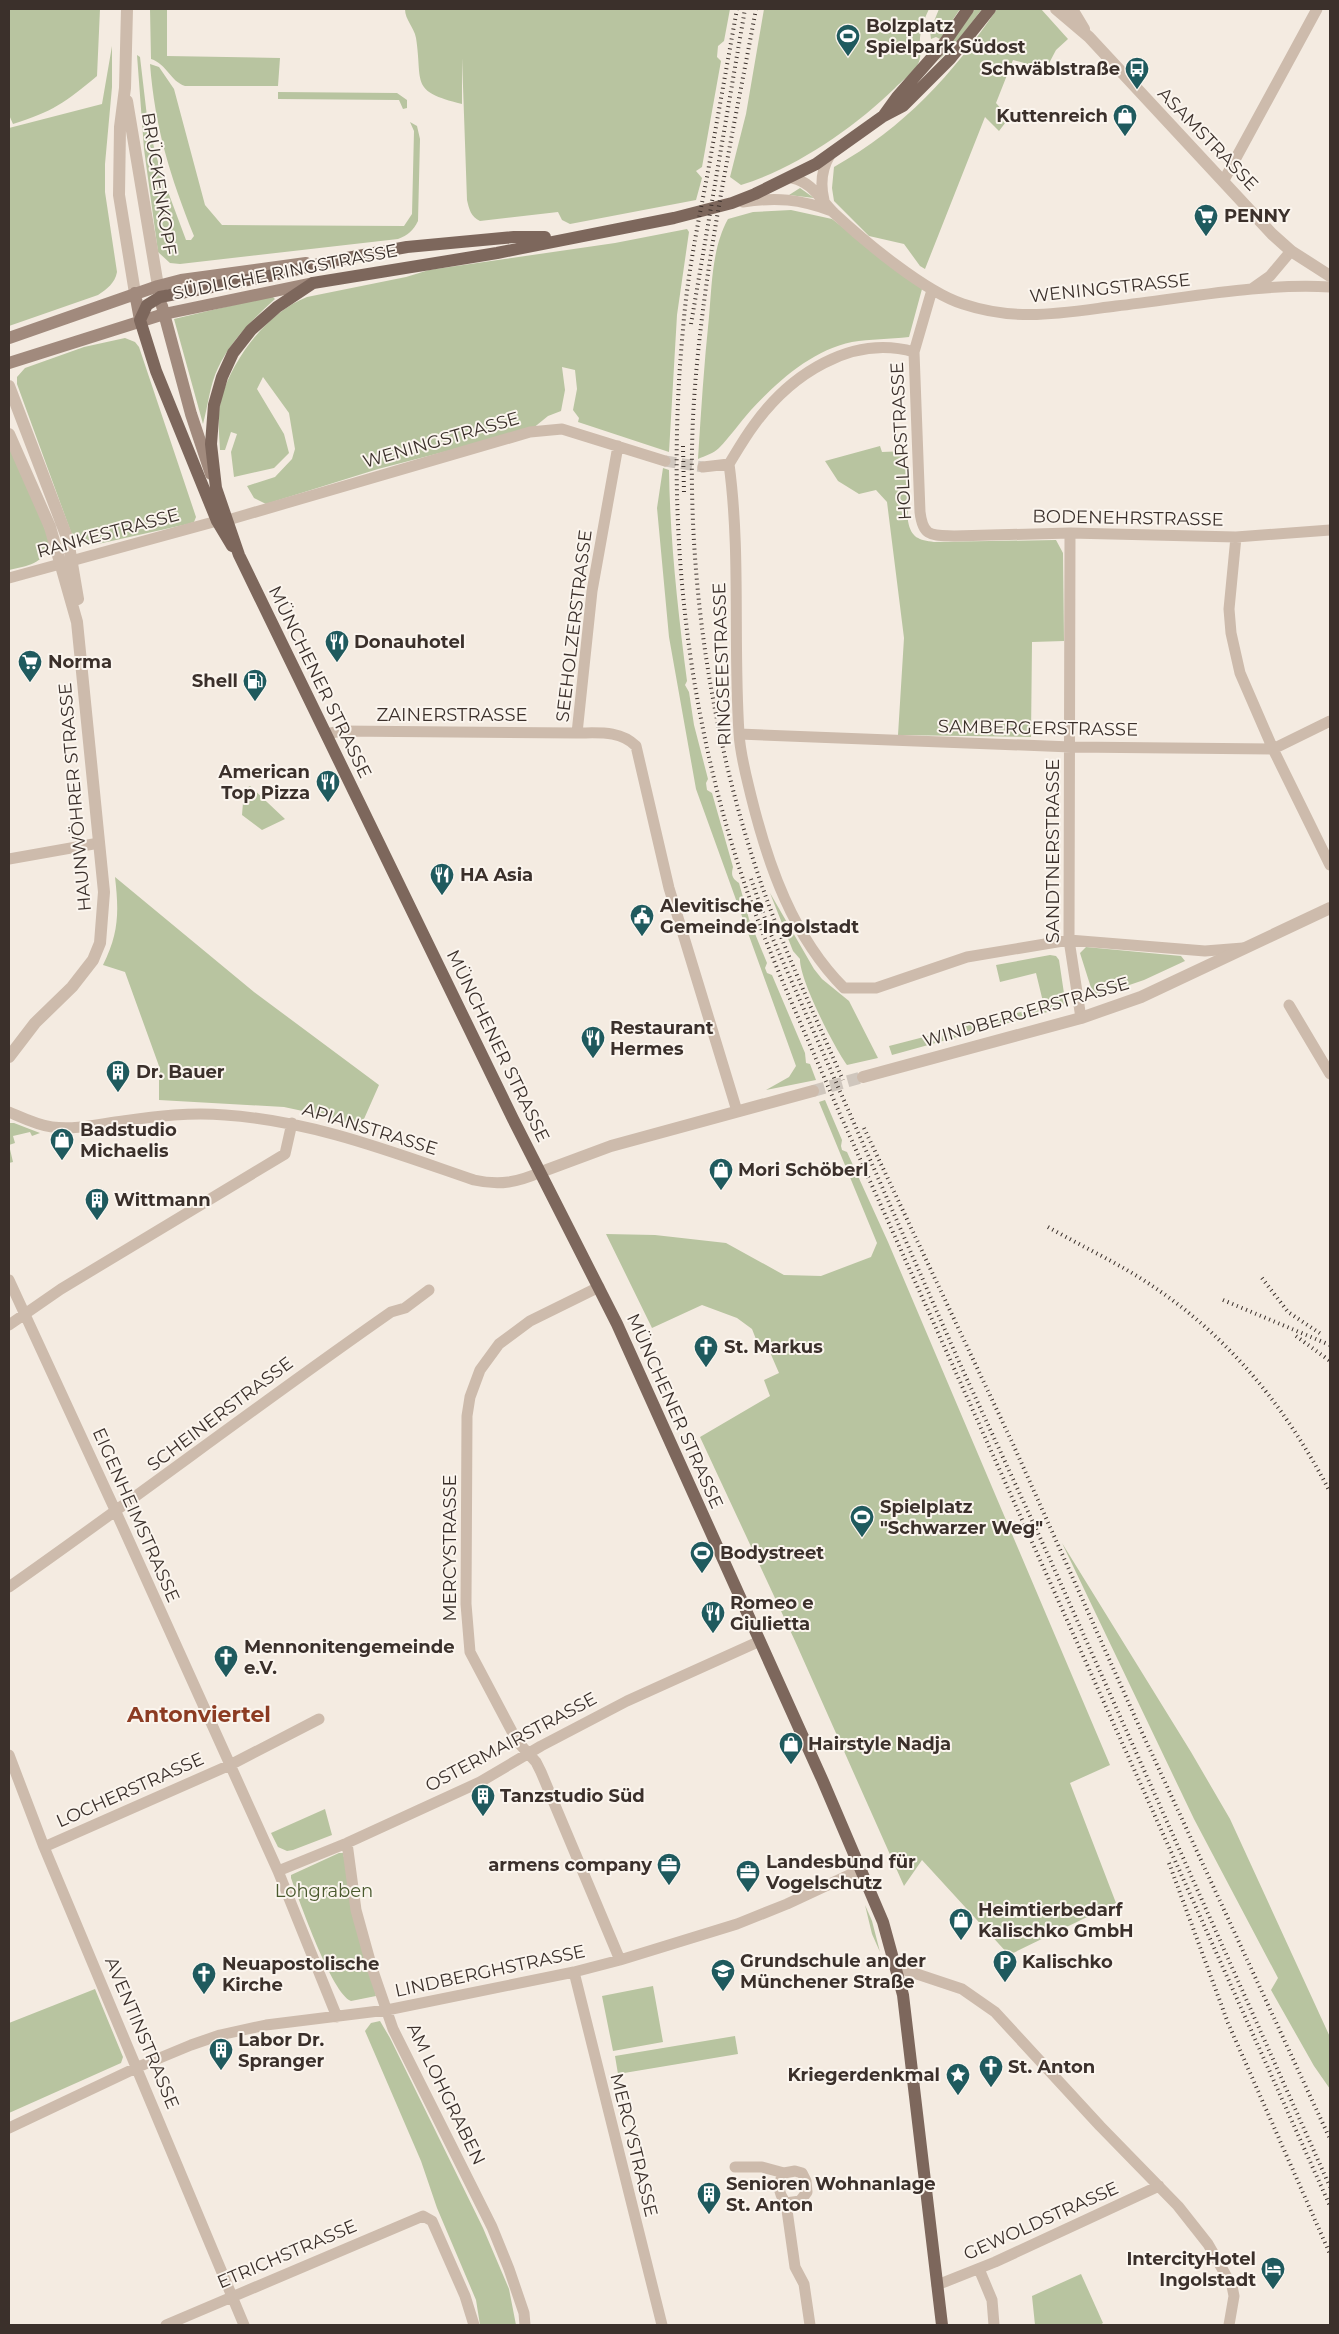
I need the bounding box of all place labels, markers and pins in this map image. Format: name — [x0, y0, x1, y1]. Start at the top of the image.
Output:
place label: Bolzplatz Spielpark Südost — [866, 15, 1026, 58]
sports icon: Bolzplatz Spielpark Südost — [835, 23, 861, 57]
bus stop icon: Schwäblstraße — [1124, 56, 1150, 90]
place label: Schwäblstraße — [981, 58, 1120, 80]
shop icon: Kuttenreich — [1112, 103, 1138, 137]
place label: Kuttenreich — [996, 105, 1108, 127]
supermarket icon: PENNY — [1193, 203, 1219, 237]
place label: PENNY — [1224, 205, 1291, 227]
restaurant icon: Donauhotel — [324, 629, 350, 663]
place label: Donauhotel — [354, 631, 465, 653]
supermarket icon: Norma — [17, 649, 43, 683]
place label: Norma — [48, 651, 112, 673]
fuel station icon: Shell — [242, 668, 268, 702]
place label: Shell — [192, 670, 238, 692]
place label: American Top Pizza — [218, 761, 310, 804]
restaurant icon: American Top Pizza — [315, 769, 341, 803]
restaurant icon: HA Asia — [429, 862, 455, 896]
place label: HA Asia — [460, 864, 533, 886]
place label: Alevitische Gemeinde Ingolstadt — [659, 895, 859, 938]
public building icon: Alevitische Gemeinde Ingolstadt — [629, 903, 655, 937]
place label: Restaurant Hermes — [610, 1017, 714, 1060]
restaurant icon: Restaurant Hermes — [580, 1025, 606, 1059]
building icon: Dr. Bauer — [105, 1059, 131, 1093]
place label: Dr. Bauer — [136, 1061, 225, 1083]
place label: Badstudio Michaelis — [80, 1119, 177, 1162]
shop icon: Badstudio Michaelis — [49, 1127, 75, 1161]
shop icon: Mori Schöberl — [708, 1157, 734, 1191]
place label: Mori Schöberl — [738, 1159, 868, 1181]
building icon: Wittmann — [84, 1187, 110, 1221]
place label: Wittmann — [114, 1189, 211, 1211]
church icon: St. Markus — [693, 1334, 719, 1368]
place label: St. Markus — [724, 1336, 823, 1358]
place label: Spielplatz "Schwarzer Weg" — [880, 1496, 1043, 1539]
sports icon: Spielplatz "Schwarzer Weg" — [849, 1504, 875, 1538]
sports icon: Bodystreet — [689, 1540, 715, 1574]
place label: Bodystreet — [720, 1542, 824, 1564]
place label: Romeo e Giulietta — [730, 1592, 814, 1635]
restaurant icon: Romeo e Giulietta — [700, 1600, 726, 1634]
place label: Mennonitengemeinde e.V. — [244, 1636, 455, 1679]
church icon: Mennonitengemeinde e.V. — [213, 1644, 239, 1678]
shop icon: Hairstyle Nadja — [778, 1731, 804, 1765]
place label: Hairstyle Nadja — [808, 1733, 951, 1755]
building icon: Tanzstudio Süd — [470, 1783, 496, 1817]
place label: Tanzstudio Süd — [500, 1785, 645, 1807]
place label: Landesbund für Vogelschutz — [765, 1851, 916, 1894]
office icon: armens company — [656, 1852, 682, 1886]
place label: armens company — [488, 1854, 652, 1876]
office icon: Landesbund für Vogelschutz — [735, 1859, 761, 1893]
place label: Heimtierbedarf Kalischko GmbH — [978, 1899, 1134, 1942]
shop icon: Heimtierbedarf Kalischko GmbH — [948, 1907, 974, 1941]
parking icon: Kalischko — [992, 1949, 1018, 1983]
place label: Grundschule an der Münchener Straße — [740, 1950, 926, 1993]
place label: Kalischko — [1022, 1951, 1113, 1973]
place label: Neuapostolische Kirche — [222, 1953, 379, 1996]
school or university icon: Grundschule an der Münchener Straße — [710, 1958, 736, 1992]
church icon: Neuapostolische Kirche — [191, 1961, 217, 1995]
place label: Labor Dr. Spranger — [238, 2029, 325, 2072]
building icon: Labor Dr. Spranger — [208, 2037, 234, 2071]
church icon: St. Anton — [978, 2054, 1004, 2088]
place label: St. Anton — [1008, 2056, 1095, 2078]
place icon: Kriegerdenkmal — [945, 2062, 971, 2096]
place label: Kriegerdenkmal — [787, 2064, 940, 2086]
place label: Senioren Wohnanlage St. Anton — [726, 2173, 936, 2216]
building icon: Senioren Wohnanlage St. Anton — [696, 2181, 722, 2215]
place label: IntercityHotel Ingolstadt — [1126, 2248, 1256, 2291]
hotel icon: IntercityHotel Ingolstadt — [1260, 2256, 1286, 2290]

